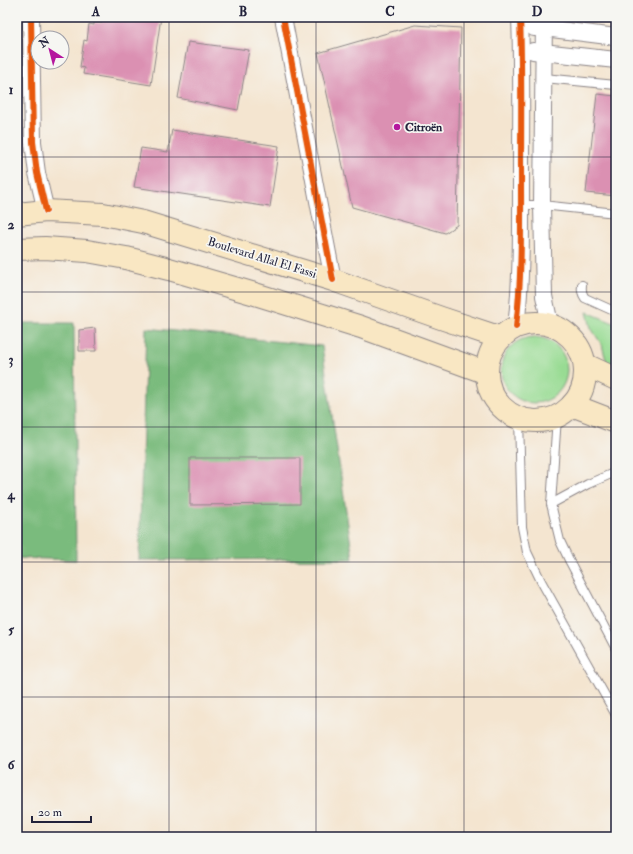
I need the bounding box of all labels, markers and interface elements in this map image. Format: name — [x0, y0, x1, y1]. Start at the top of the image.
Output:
text: A — [91, 4, 101, 20]
text: B — [239, 4, 247, 20]
text: C — [385, 4, 395, 20]
text: D — [532, 4, 543, 20]
north arrow — [30, 30, 70, 70]
text: N — [36, 33, 53, 51]
text: 1 — [9, 82, 14, 98]
place label: Citroën — [405, 120, 443, 135]
marker: Citroën — [392, 122, 402, 132]
text: 2 — [8, 217, 15, 233]
street label: Boulevard Allal El Fassi — [206, 234, 318, 282]
text: 3 — [9, 352, 14, 368]
text: 4 — [6, 487, 15, 503]
text: 5 — [8, 622, 14, 638]
text: 6 — [8, 757, 16, 773]
scale bar — [32, 798, 91, 824]
text: 20 m — [38, 805, 63, 820]

